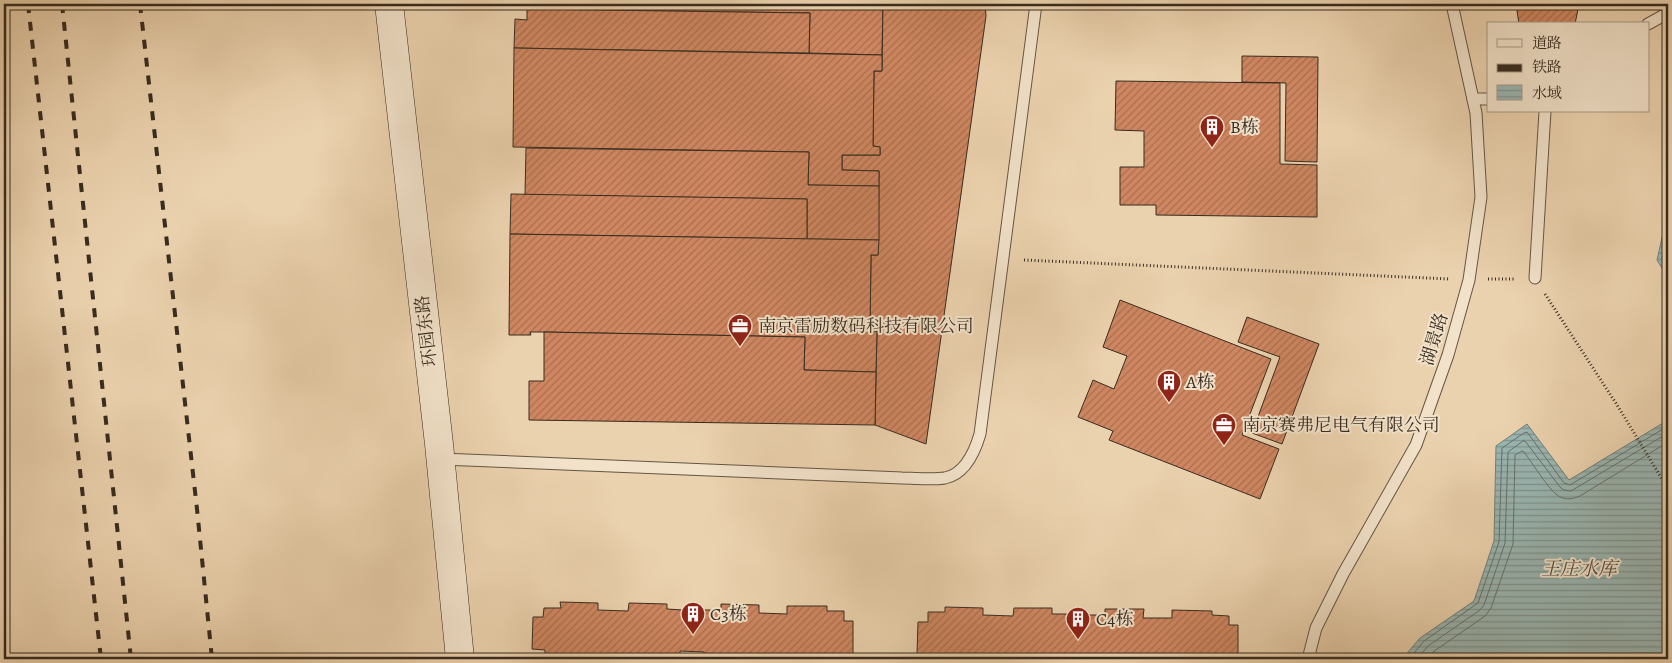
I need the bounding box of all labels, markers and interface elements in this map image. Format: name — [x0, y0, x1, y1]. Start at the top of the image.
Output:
legend — [1487, 22, 1650, 112]
text: 道路 — [1532, 33, 1562, 53]
text: 铁路 — [1532, 57, 1562, 77]
text: 水域 — [1532, 83, 1562, 103]
building icon: B栋 — [1199, 114, 1225, 148]
place label: B栋 — [1230, 115, 1259, 139]
street label: 环园东路 — [410, 294, 442, 368]
street label: 湖景路 — [1415, 310, 1453, 368]
office icon: 南京雷励数码科技有限公司 — [727, 313, 753, 347]
place label: 南京雷励数码科技有限公司 — [758, 314, 974, 338]
building icon: A栋 — [1156, 369, 1182, 403]
place label: A栋 — [1185, 370, 1215, 394]
office icon: 南京赛弗尼电气有限公司 — [1211, 412, 1237, 446]
place label: 南京赛弗尼电气有限公司 — [1242, 413, 1440, 437]
water label: 王庄水库 — [1541, 556, 1620, 582]
building icon: C3栋 — [680, 601, 706, 635]
place label: C3栋 — [710, 602, 747, 626]
building icon: C4栋 — [1065, 606, 1091, 640]
place label: C4栋 — [1096, 607, 1133, 631]

